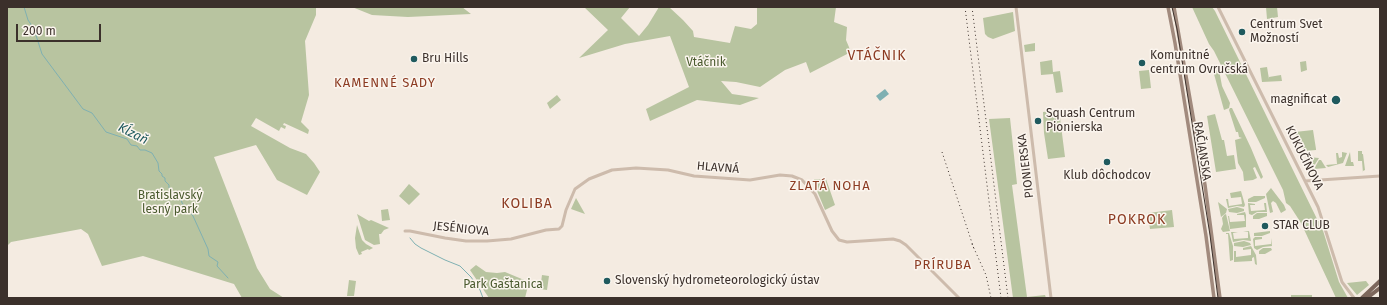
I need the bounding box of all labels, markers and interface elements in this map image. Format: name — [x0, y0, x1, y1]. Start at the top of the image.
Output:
scale bar — [18, 16, 103, 42]
place label: Centrum Svet Možností — [1250, 18, 1323, 46]
text: 200 m — [23, 24, 56, 38]
marker: Centrum Svet Možností — [1237, 27, 1247, 37]
district label: VTÁČNIK — [848, 48, 906, 64]
place label: Komunitné centrum Ovručská — [1150, 49, 1248, 77]
place label: Bru Hills — [422, 52, 468, 66]
marker: Bru Hills — [409, 54, 419, 64]
park label: Vtáčnik — [686, 56, 726, 70]
marker: Komunitné centrum Ovručská — [1137, 58, 1147, 68]
district label: KAMENNÉ SADY — [334, 75, 436, 91]
place label: magnificat — [1270, 93, 1327, 107]
marker: magnificat — [1330, 94, 1342, 106]
place label: Squash Centrum Pionierska — [1046, 107, 1135, 135]
marker: Squash Centrum Pionierska — [1033, 116, 1043, 126]
water label: Kĺzaň — [115, 120, 151, 148]
street label: RAČIANSKA — [1190, 120, 1214, 182]
street label: KUKUČÍNOVA — [1282, 124, 1326, 192]
street label: PIONIERSKA — [1015, 133, 1037, 199]
marker: Klub dôchodcov — [1102, 157, 1112, 167]
street label: HLAVNÁ — [696, 159, 740, 177]
place label: Klub dôchodcov — [1063, 169, 1151, 183]
district label: ZLATÁ NOHA — [789, 178, 871, 194]
park label: Bratislavský lesný park — [138, 189, 202, 217]
district label: KOLIBA — [501, 196, 553, 212]
district label: POKROK — [1108, 212, 1166, 228]
street label: JESÉNIOVA — [432, 219, 490, 239]
place label: STAR CLUB — [1273, 219, 1330, 233]
marker: STAR CLUB — [1260, 221, 1270, 231]
district label: PRÍRUBA — [914, 257, 972, 273]
place label: Slovenský hydrometeorologický ústav — [615, 274, 819, 288]
marker: Slovenský hydrometeorologický ústav — [602, 276, 612, 286]
park label: Park Gaštanica — [463, 278, 543, 292]

